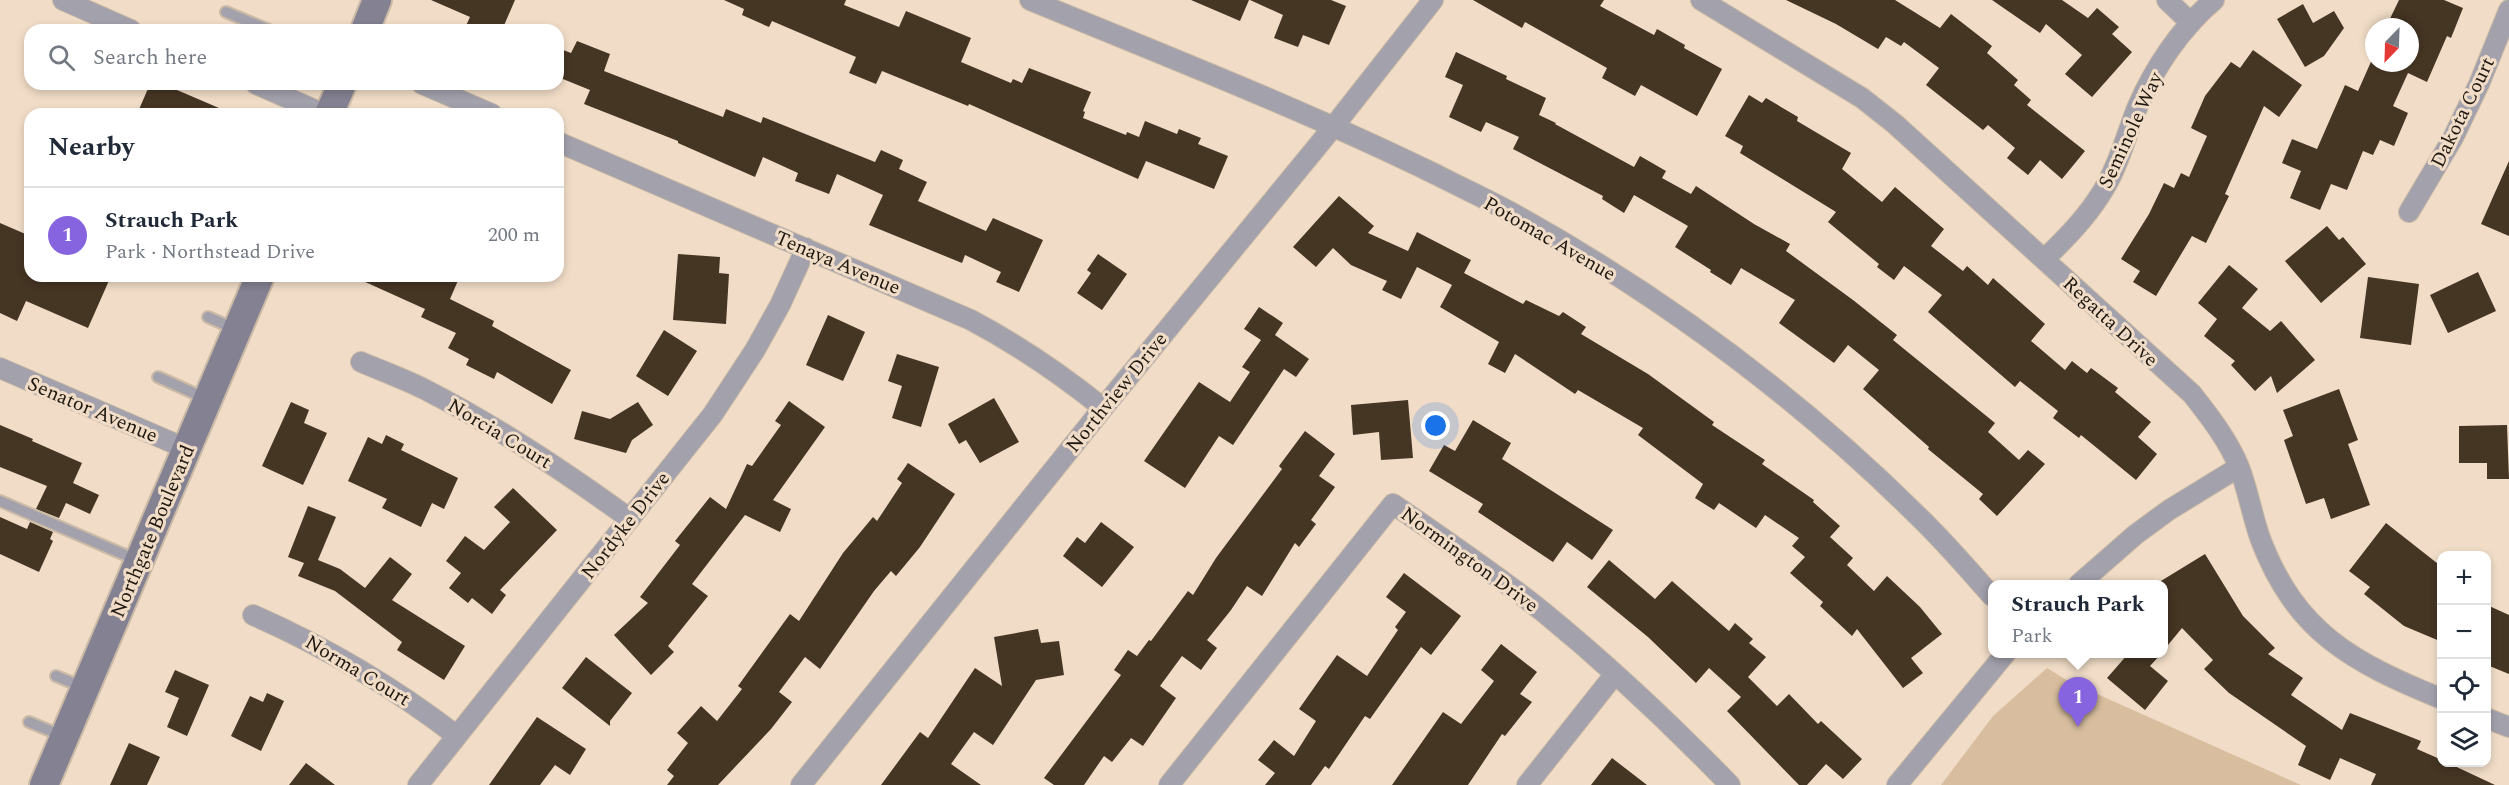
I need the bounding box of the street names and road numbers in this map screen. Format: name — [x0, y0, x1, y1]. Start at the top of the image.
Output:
street label: Dakota Court — [2423, 52, 2503, 173]
street label: Seminole Way — [2091, 66, 2172, 194]
street label: Potomac Avenue — [1478, 189, 1621, 289]
street label: Tenaya Avenue — [770, 223, 905, 303]
street label: Regatta Drive — [2056, 269, 2165, 374]
street label: Northview Drive — [1059, 326, 1175, 460]
street label: Senator Avenue — [23, 369, 162, 451]
street label: Norcia Court — [442, 391, 557, 477]
street label: Northgate Boulevard — [103, 440, 203, 622]
street label: Nordyke Drive — [574, 465, 678, 586]
street label: Normington Drive — [1394, 499, 1545, 620]
street label: Norma Court — [299, 628, 416, 714]

